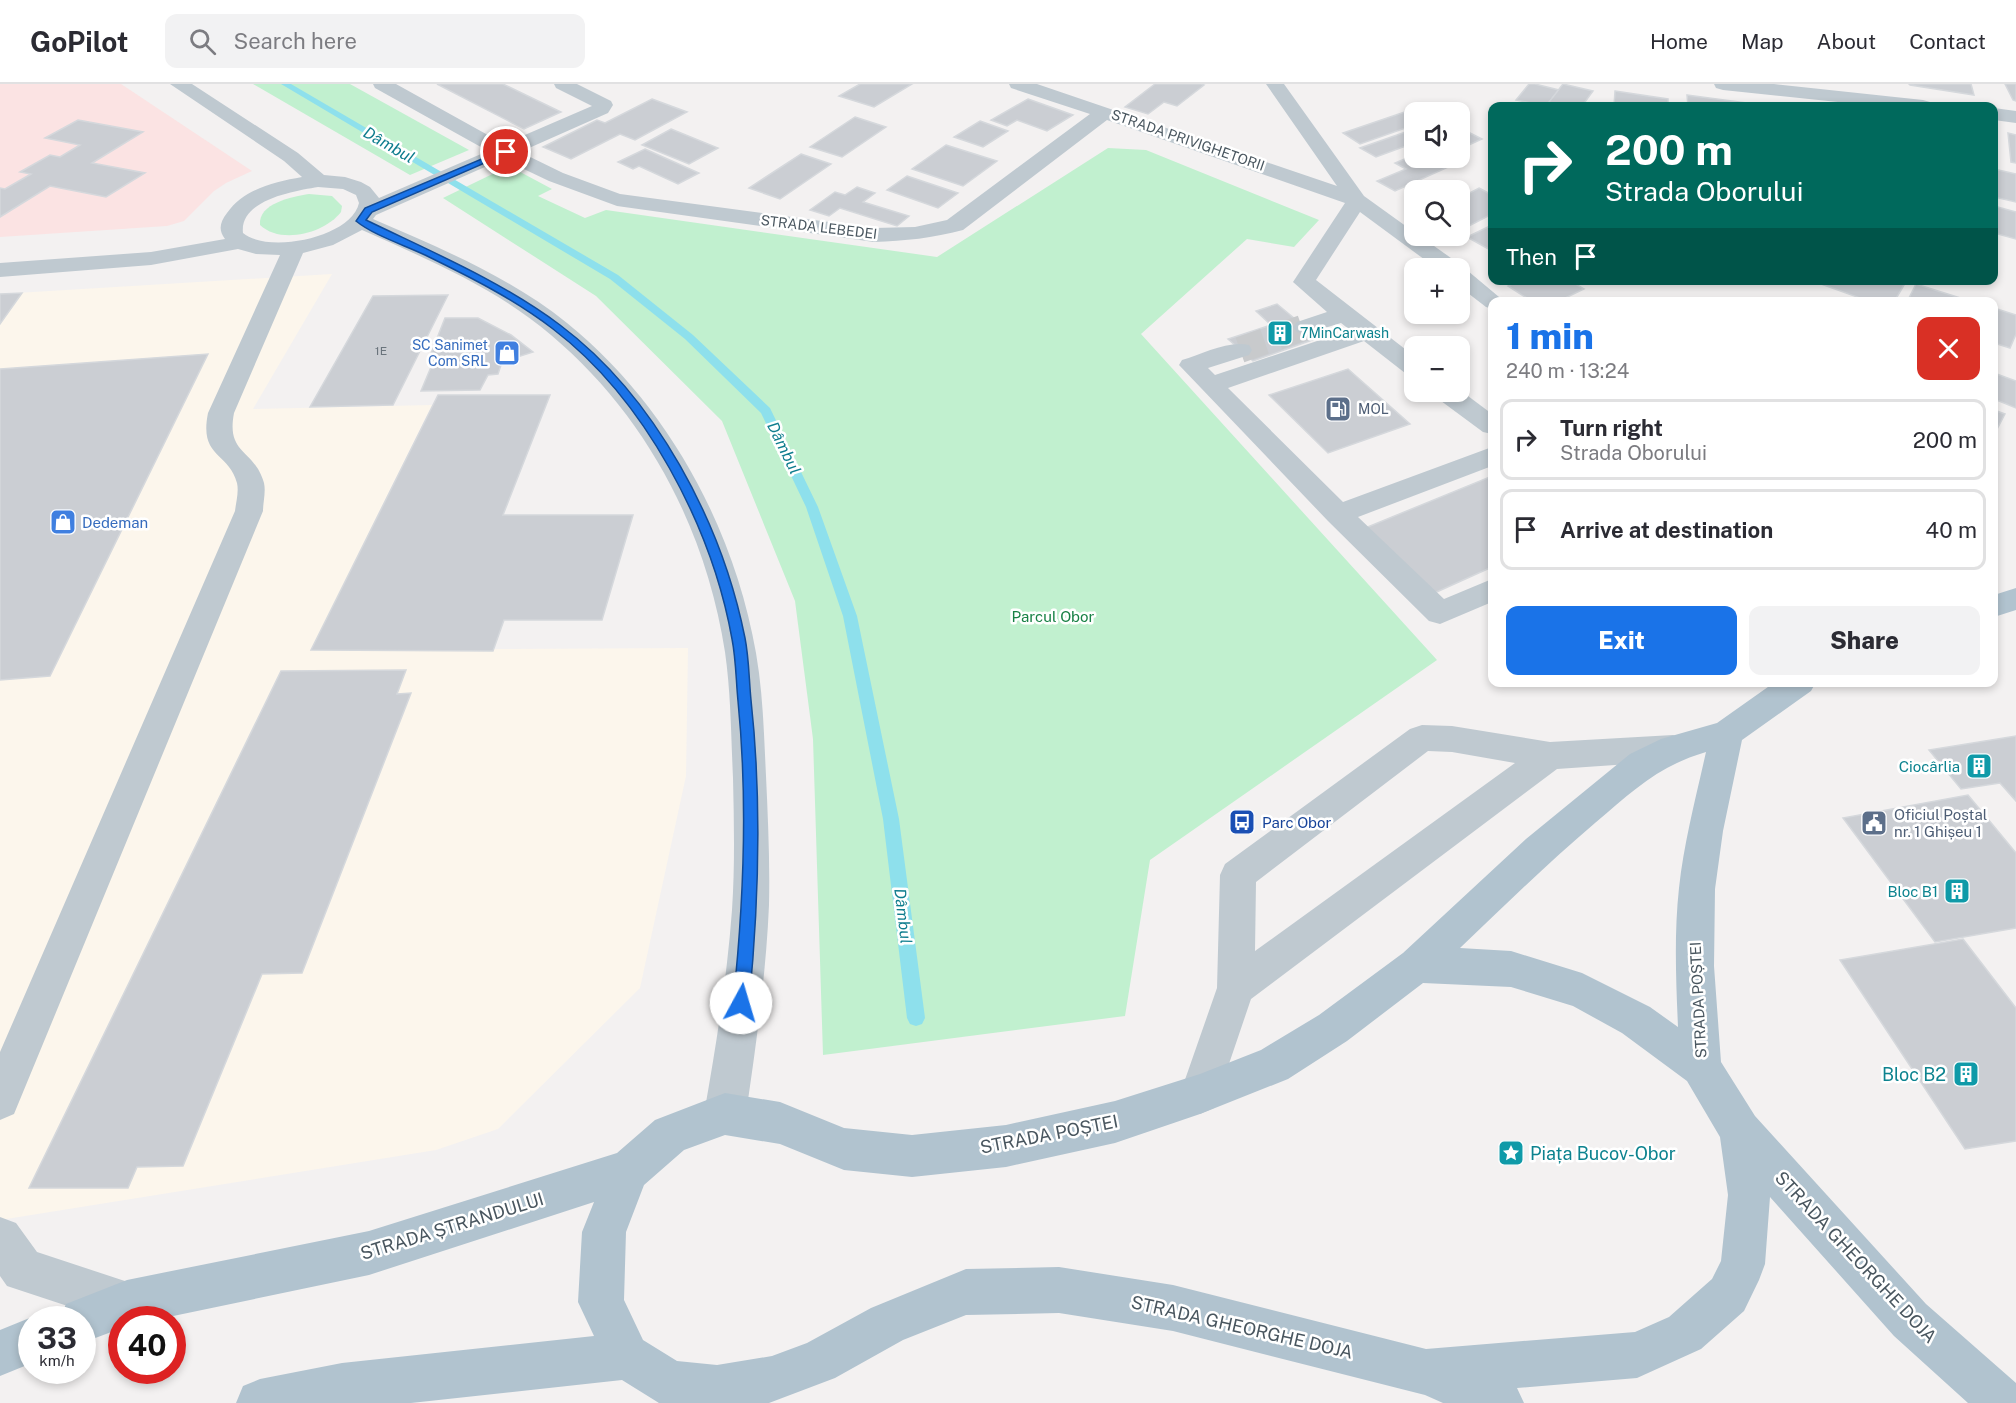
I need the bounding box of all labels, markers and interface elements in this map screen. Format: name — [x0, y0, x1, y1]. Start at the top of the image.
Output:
search box — [165, 14, 585, 68]
text: GoPilot — [30, 25, 129, 58]
icon: search — [186, 25, 219, 58]
text: Search here — [234, 28, 357, 54]
text: Home — [1650, 29, 1708, 54]
text: Map — [1741, 29, 1784, 54]
text: About — [1817, 29, 1876, 54]
text: Contact — [1909, 29, 1986, 54]
map controls — [1404, 102, 1470, 402]
button: sound — [1404, 102, 1470, 168]
street label: STRADA PRIVIGHETORII — [1109, 106, 1267, 174]
water label: Dâmbul — [360, 123, 418, 167]
text: 200 m — [1605, 125, 1733, 174]
pin — [480, 126, 531, 177]
icon: right — [1506, 126, 1584, 204]
icon: arrive — [489, 135, 522, 168]
text: Strada Oborului — [1605, 175, 1803, 207]
button: search — [1404, 180, 1470, 246]
street label: STRADA LEBEDEI — [760, 212, 878, 242]
icon: arrive — [1569, 240, 1602, 273]
text: Then — [1506, 244, 1557, 270]
button: + — [1404, 258, 1470, 324]
text: 1 min — [1506, 315, 1594, 357]
button: close — [1917, 317, 1980, 380]
building icon: 7MinCarwash — [1265, 318, 1295, 348]
place label: 7MinCarwash — [1300, 325, 1389, 341]
button: − — [1404, 336, 1470, 402]
place label: SC Sanimet Com SRL — [412, 337, 488, 369]
shop icon: SC Sanimet Com SRL — [492, 338, 522, 368]
house number: 1E — [375, 344, 387, 358]
text: 240 m · 13:24 — [1506, 359, 1629, 383]
fuel station icon: MOL — [1323, 394, 1353, 424]
place label: MOL — [1358, 401, 1389, 417]
text: Turn right — [1560, 415, 1663, 441]
water label: Dâmbul — [763, 419, 805, 477]
icon: right — [1509, 423, 1542, 456]
text: 200 m — [1913, 427, 1977, 453]
text: Strada Oborului — [1560, 441, 1707, 465]
shop icon: Dedeman — [48, 507, 78, 537]
icon: arrive — [1509, 513, 1542, 546]
place label: Dedeman — [82, 514, 148, 531]
text: Arrive at destination — [1560, 517, 1773, 543]
text: 40 m — [1925, 517, 1977, 543]
button: Exit — [1506, 606, 1737, 675]
button: Share — [1749, 606, 1980, 675]
park label: Parcul Obor — [1012, 608, 1095, 625]
building icon: Ciocârlia — [1964, 751, 1994, 781]
place label: Ciocârlia — [1899, 758, 1960, 775]
place label: Oficiul Poștal nr. 1 Ghișeu 1 — [1894, 806, 1987, 840]
bus stop icon: Parc Obor — [1227, 807, 1257, 837]
public building icon: Oficiul Poștal nr. 1 Ghișeu 1 — [1859, 808, 1889, 838]
place label: Parc Obor — [1262, 814, 1331, 831]
building icon: Bloc B1 — [1942, 876, 1972, 906]
place label: Bloc B1 — [1887, 883, 1938, 900]
water label: Dâmbul — [890, 887, 916, 945]
street label: STRADA POȘTEI — [1686, 941, 1710, 1059]
position arrow — [709, 971, 773, 1035]
building icon: Bloc B2 — [1951, 1059, 1981, 1089]
place label: Bloc B2 — [1882, 1064, 1946, 1085]
street label: STRADA POȘTEI — [978, 1110, 1120, 1158]
place icon: Piața Bucov-Obor — [1496, 1138, 1526, 1168]
place label: Piața Bucov-Obor — [1530, 1143, 1676, 1164]
street label: STRADA GHEORGHE DOJA — [1771, 1167, 1941, 1347]
street label: STRADA ȘTRANDULUI — [358, 1188, 546, 1264]
street label: STRADA GHEORGHE DOJA — [1129, 1291, 1355, 1363]
speed limit sign: 40 — [108, 1306, 186, 1384]
text: 33 — [37, 1320, 77, 1356]
text: km/h — [39, 1352, 75, 1369]

